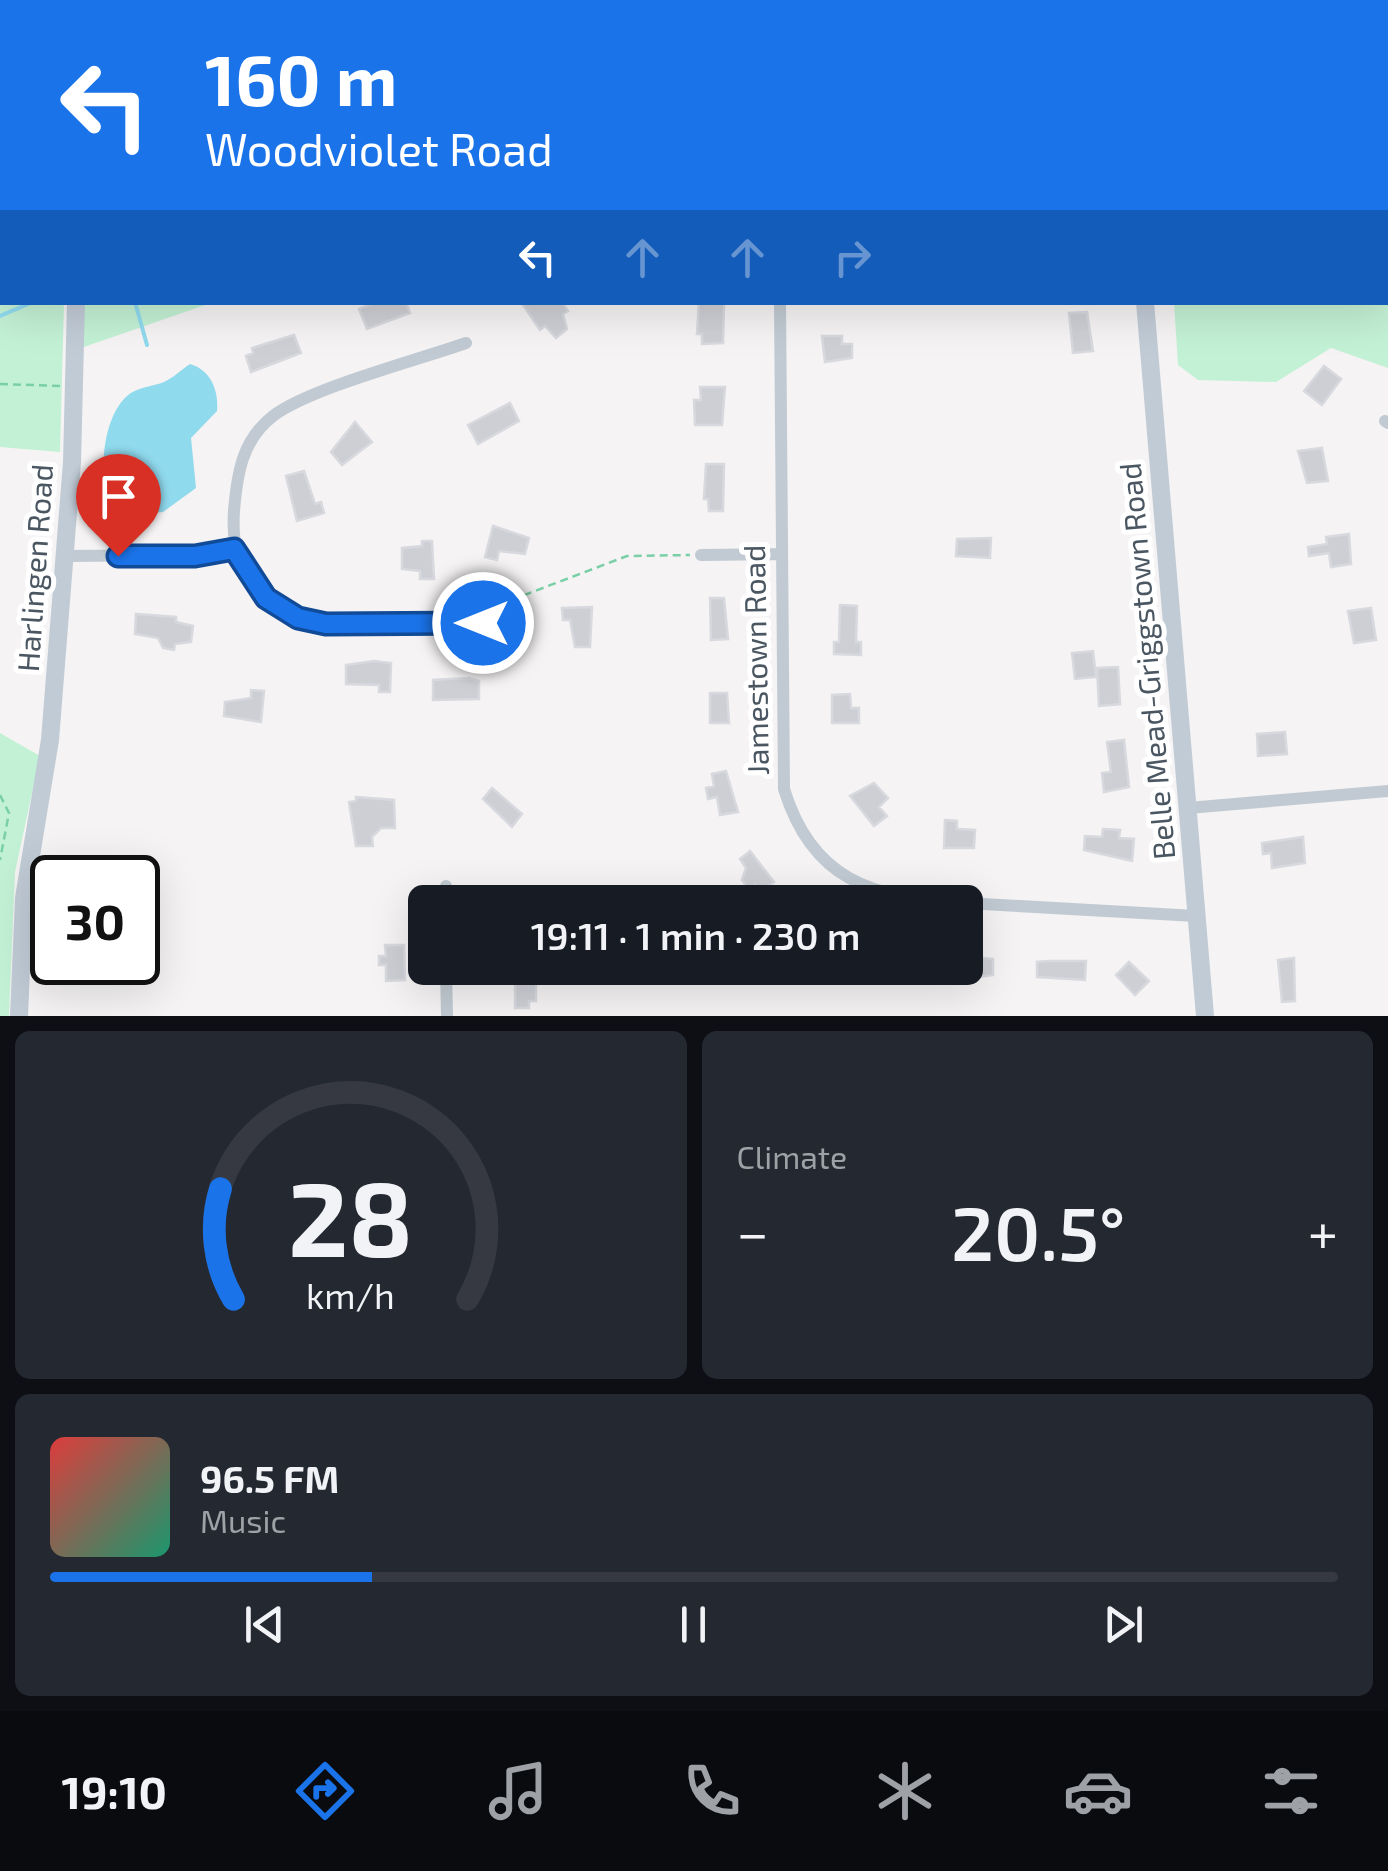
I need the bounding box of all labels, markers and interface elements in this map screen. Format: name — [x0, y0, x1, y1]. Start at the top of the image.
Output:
text: 160 m — [205, 36, 398, 120]
icon: left — [40, 40, 170, 170]
text: Woodviolet Road — [205, 121, 553, 175]
icon: left — [510, 230, 565, 285]
icon: ahead — [615, 230, 670, 285]
icon: ahead — [720, 230, 775, 285]
icon: right — [825, 230, 880, 285]
pin — [76, 454, 161, 557]
street label: Belle Mead-Griggstown Road — [1111, 461, 1181, 861]
street label: Harlingen Road — [9, 463, 59, 673]
icon: arrive — [91, 469, 146, 524]
street label: Jamestown Road — [735, 544, 775, 776]
position arrow — [431, 571, 535, 675]
speed limit sign: 30 — [30, 855, 160, 985]
text: 19:11 · 1 min · 230 m — [531, 912, 860, 958]
text: Climate — [737, 1137, 847, 1175]
text: 28 — [288, 1153, 413, 1278]
text: 20.5° — [951, 1186, 1125, 1276]
text: − — [737, 1198, 769, 1264]
text: + — [1308, 1198, 1338, 1264]
text: km/h — [306, 1273, 395, 1316]
text: 96.5 FM — [200, 1455, 339, 1501]
text: Music — [200, 1501, 286, 1539]
icon: previous — [237, 1597, 292, 1652]
icon: pause — [666, 1597, 721, 1652]
icon: next — [1096, 1597, 1151, 1652]
icon: directions — [290, 1756, 360, 1826]
icon: music — [483, 1756, 553, 1826]
icon: phone — [677, 1756, 747, 1826]
icon: climate — [870, 1756, 940, 1826]
icon: car — [1063, 1756, 1133, 1826]
icon: filters — [1256, 1756, 1326, 1826]
text: 19:10 — [62, 1764, 167, 1818]

